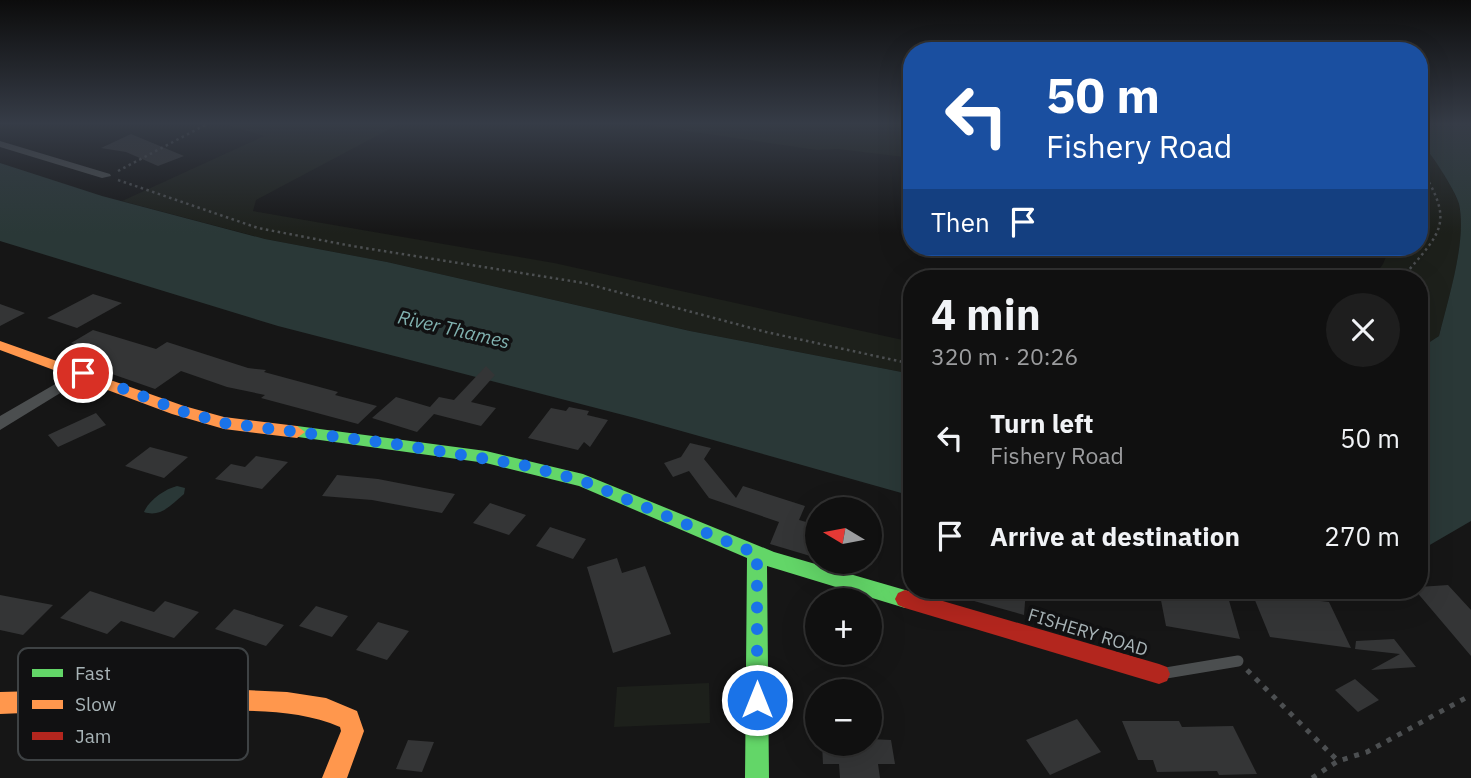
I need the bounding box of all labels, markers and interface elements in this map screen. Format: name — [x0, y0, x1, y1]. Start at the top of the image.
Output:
text: 50 m — [1046, 63, 1160, 126]
icon: left — [931, 70, 1022, 161]
text: Fishery Road — [1046, 125, 1232, 167]
icon: arrive — [1004, 203, 1042, 241]
text: Then — [931, 205, 990, 239]
text: 4 min — [931, 287, 1041, 342]
button: close — [1326, 293, 1400, 367]
water label: River Thames — [396, 304, 512, 354]
text: 320 m · 20:26 — [931, 341, 1078, 371]
pin — [53, 343, 113, 403]
icon: arrive — [64, 354, 102, 392]
text: Turn left — [990, 406, 1093, 440]
icon: left — [931, 419, 969, 457]
text: 50 m — [1340, 421, 1400, 455]
text: Fishery Road — [990, 440, 1124, 470]
north arrow — [805, 497, 882, 574]
map controls — [805, 497, 882, 756]
icon: arrive — [931, 517, 969, 555]
text: Arrive at destination — [990, 519, 1240, 553]
text: 270 m — [1324, 519, 1400, 553]
button: + — [805, 588, 882, 665]
street label: FISHERY ROAD — [1025, 603, 1151, 661]
legend — [18, 648, 248, 760]
text: Fast — [75, 661, 111, 685]
position arrow — [720, 663, 794, 737]
button: − — [805, 679, 882, 756]
text: Slow — [75, 692, 116, 716]
text: Jam — [75, 724, 111, 748]

